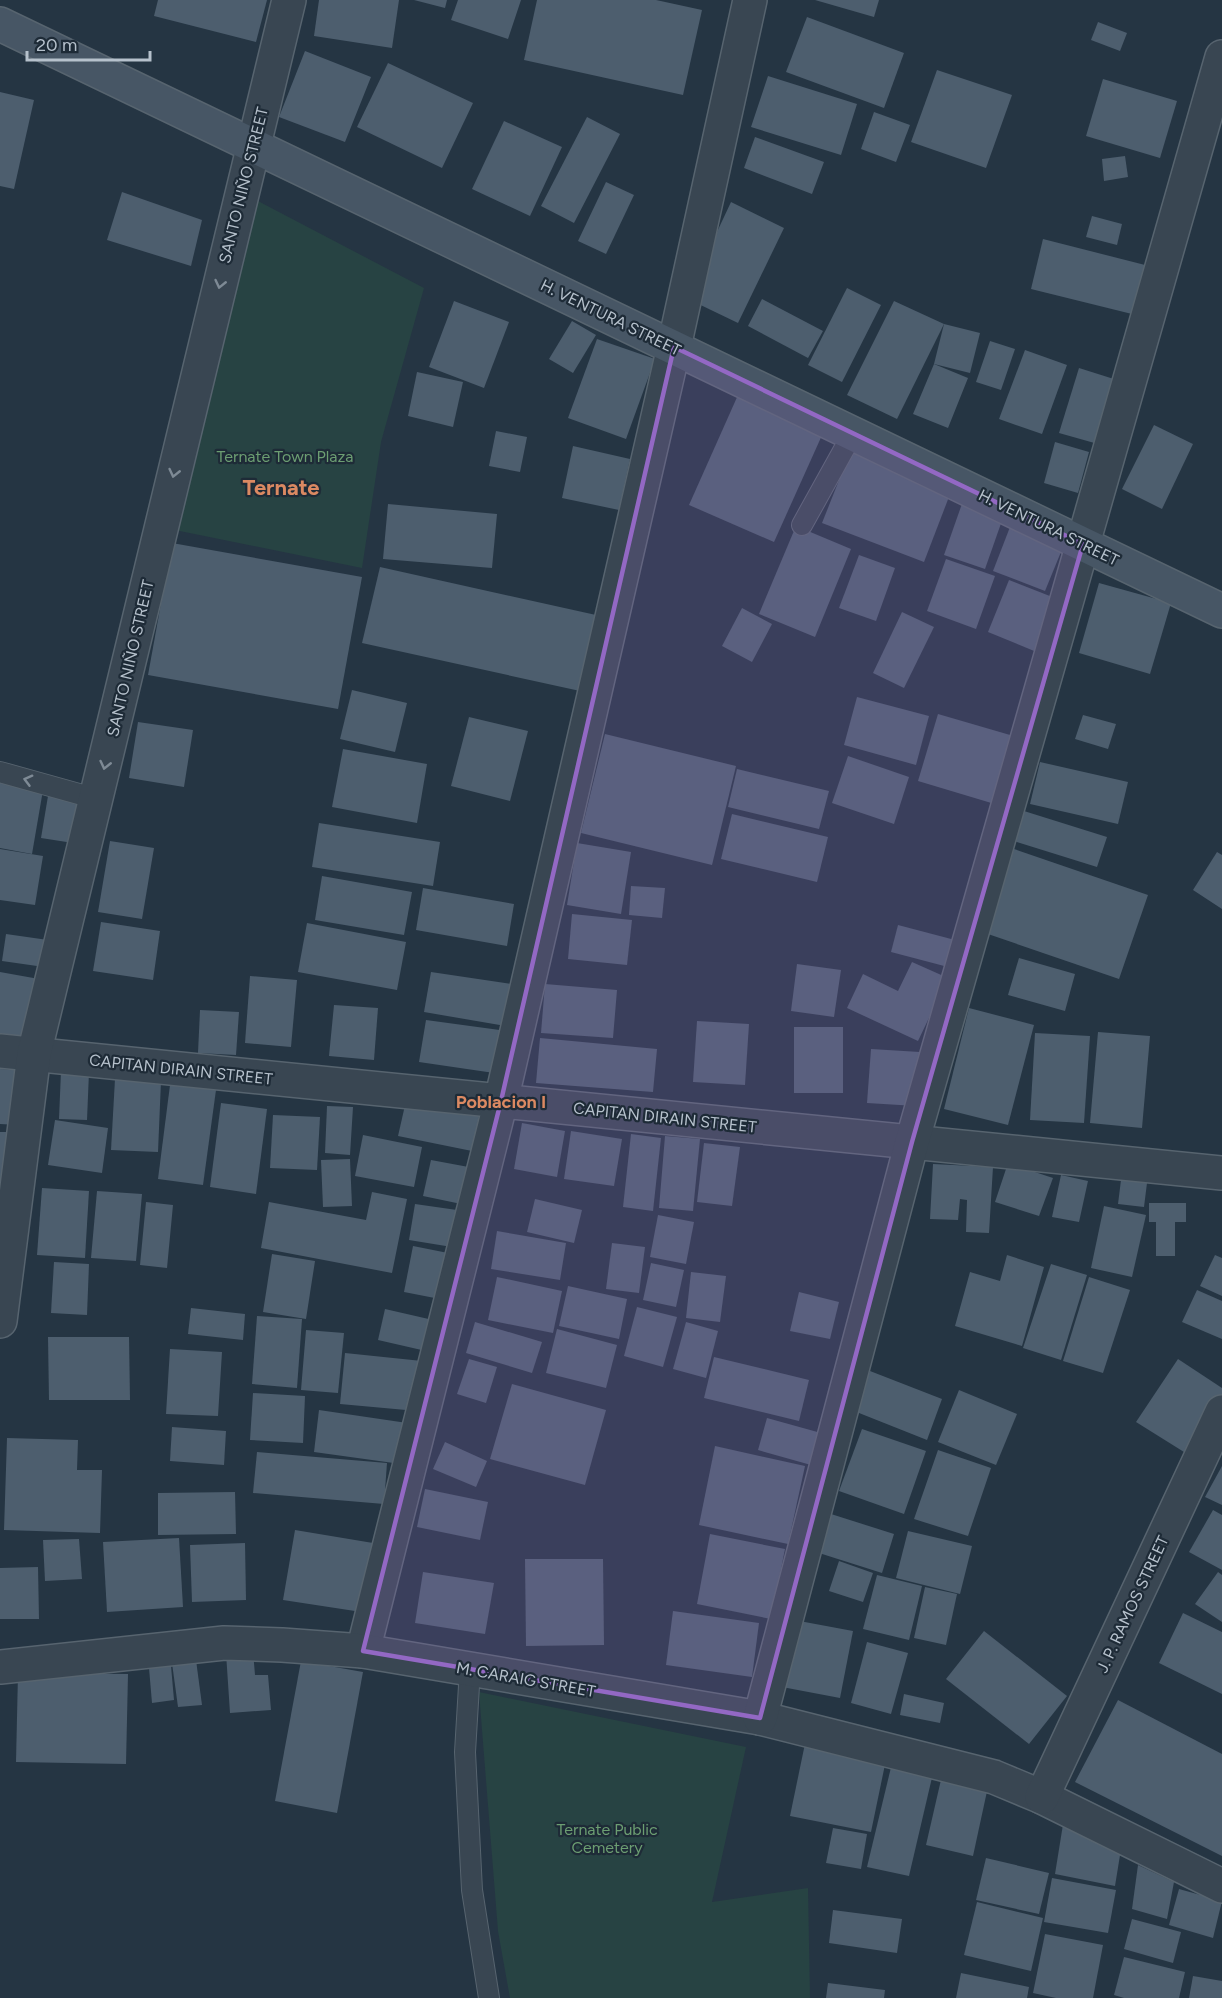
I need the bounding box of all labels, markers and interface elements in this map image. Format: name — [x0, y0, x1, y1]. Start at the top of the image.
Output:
scale bar — [27, 24, 150, 62]
text: 20 m — [36, 34, 77, 56]
street label: SANTO NIÑO STREET — [215, 105, 272, 265]
street label: H. VENTURA STREET — [538, 275, 684, 360]
one-way arrow — [214, 279, 227, 289]
park label: Ternate Town Plaza — [216, 447, 354, 466]
one-way arrow — [169, 468, 182, 478]
district label: Ternate — [243, 474, 319, 501]
street label: H. VENTURA STREET — [976, 485, 1122, 570]
street label: SANTO NIÑO STREET — [103, 578, 158, 738]
one-way arrow — [99, 760, 112, 770]
one-way arrow — [23, 775, 34, 787]
street label: CAPITAN DIRAIN STREET — [88, 1050, 274, 1089]
district label: Poblacion I — [456, 1091, 546, 1113]
street label: CAPITAN DIRAIN STREET — [572, 1098, 758, 1137]
street label: J. P. RAMOS STREET — [1092, 1532, 1173, 1676]
street label: M. CARAIG STREET — [455, 1658, 597, 1701]
park label: Ternate Public Cemetery — [556, 1820, 658, 1857]

